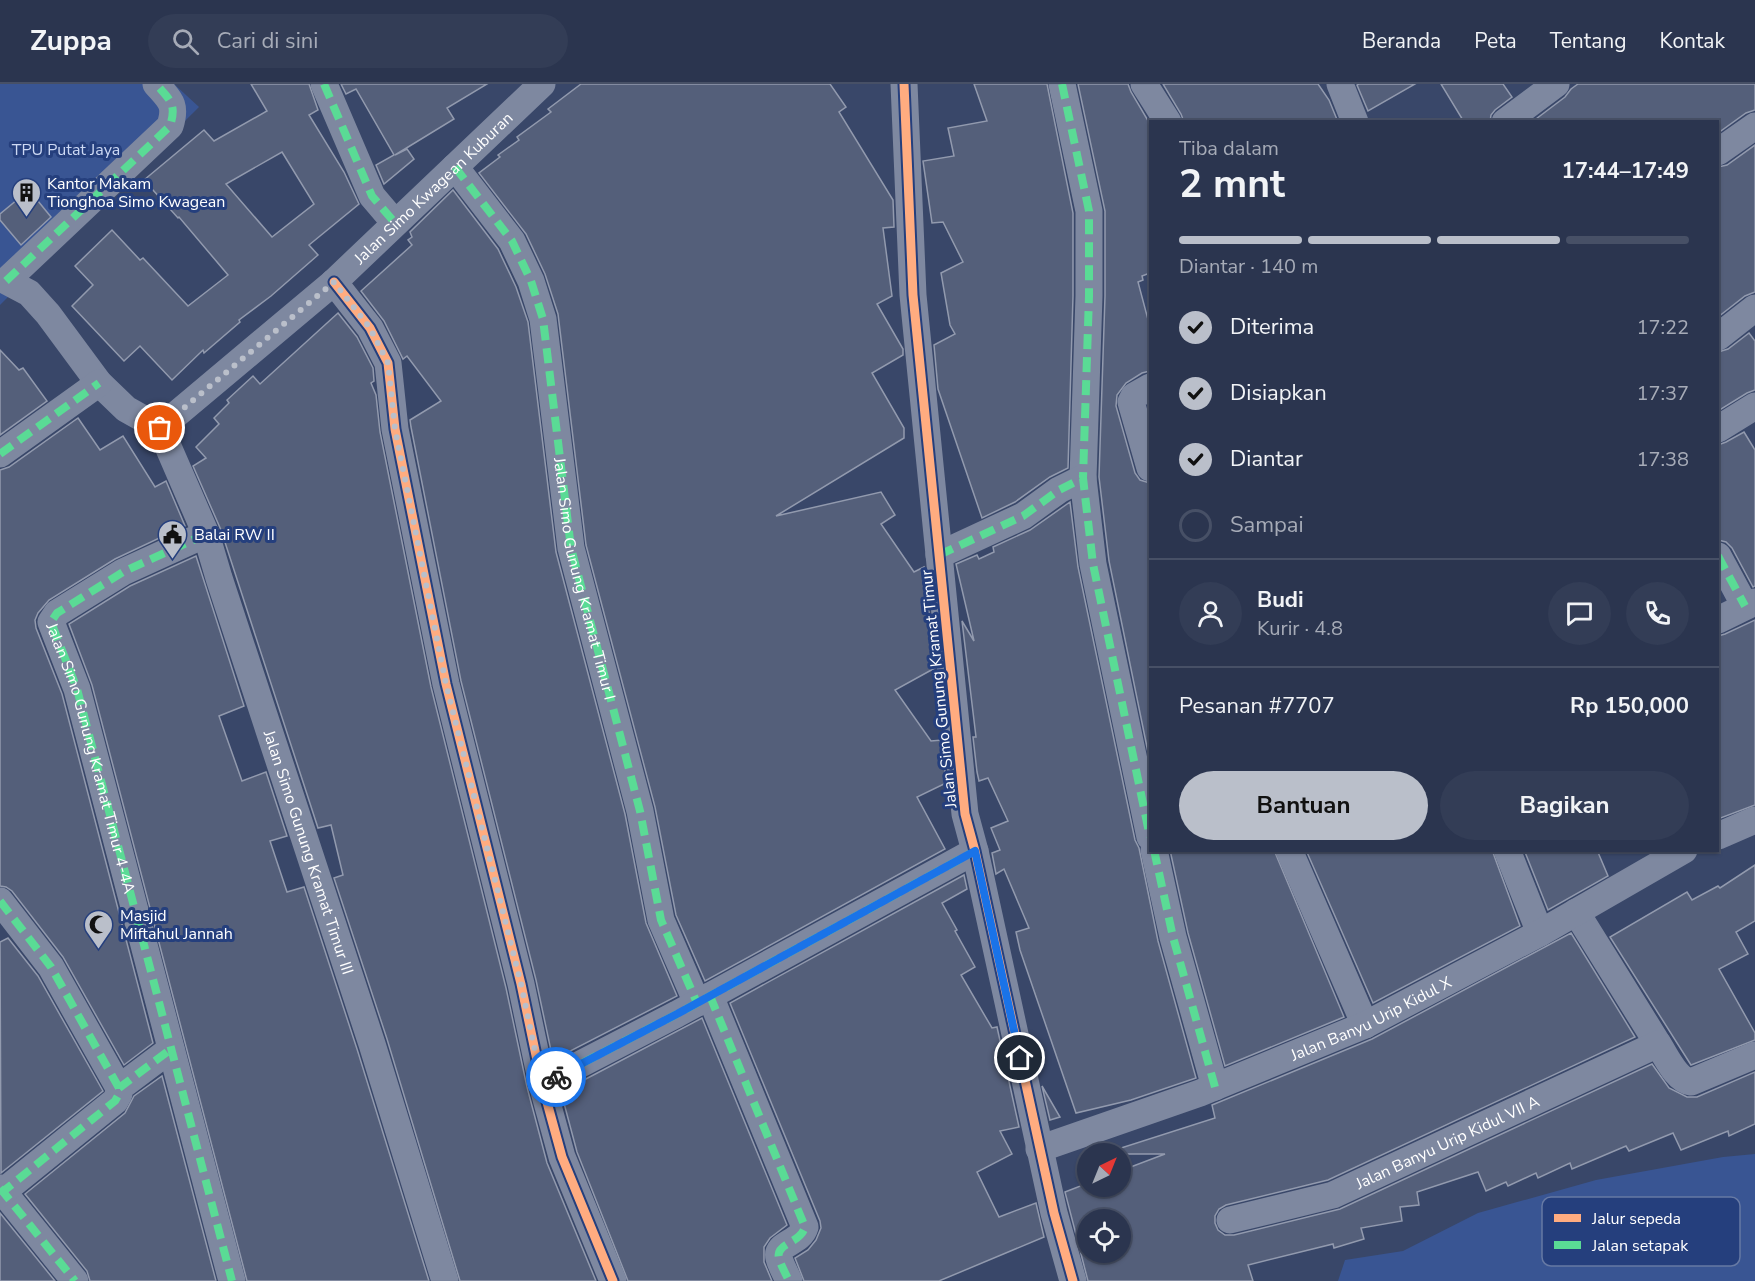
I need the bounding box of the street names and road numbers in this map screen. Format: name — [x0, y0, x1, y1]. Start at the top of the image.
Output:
street label: Jalan Simo Kwagean Kuburan — [349, 107, 518, 270]
street label: Jalan Simo Gunung Kramat Timur I — [548, 455, 620, 703]
street label: Jalan Simo Gunung Kramat Timur — [916, 568, 963, 810]
street label: Jalan Simo Gunung Kramat Timur 4-4A — [40, 619, 140, 897]
street label: Jalan Simo Gunung Kramat Timur III — [257, 726, 358, 978]
street label: Jalan Banyu Urip Kidul X — [1287, 971, 1456, 1067]
street label: Jalan Banyu Urip Kidul VII A — [1351, 1090, 1543, 1195]

